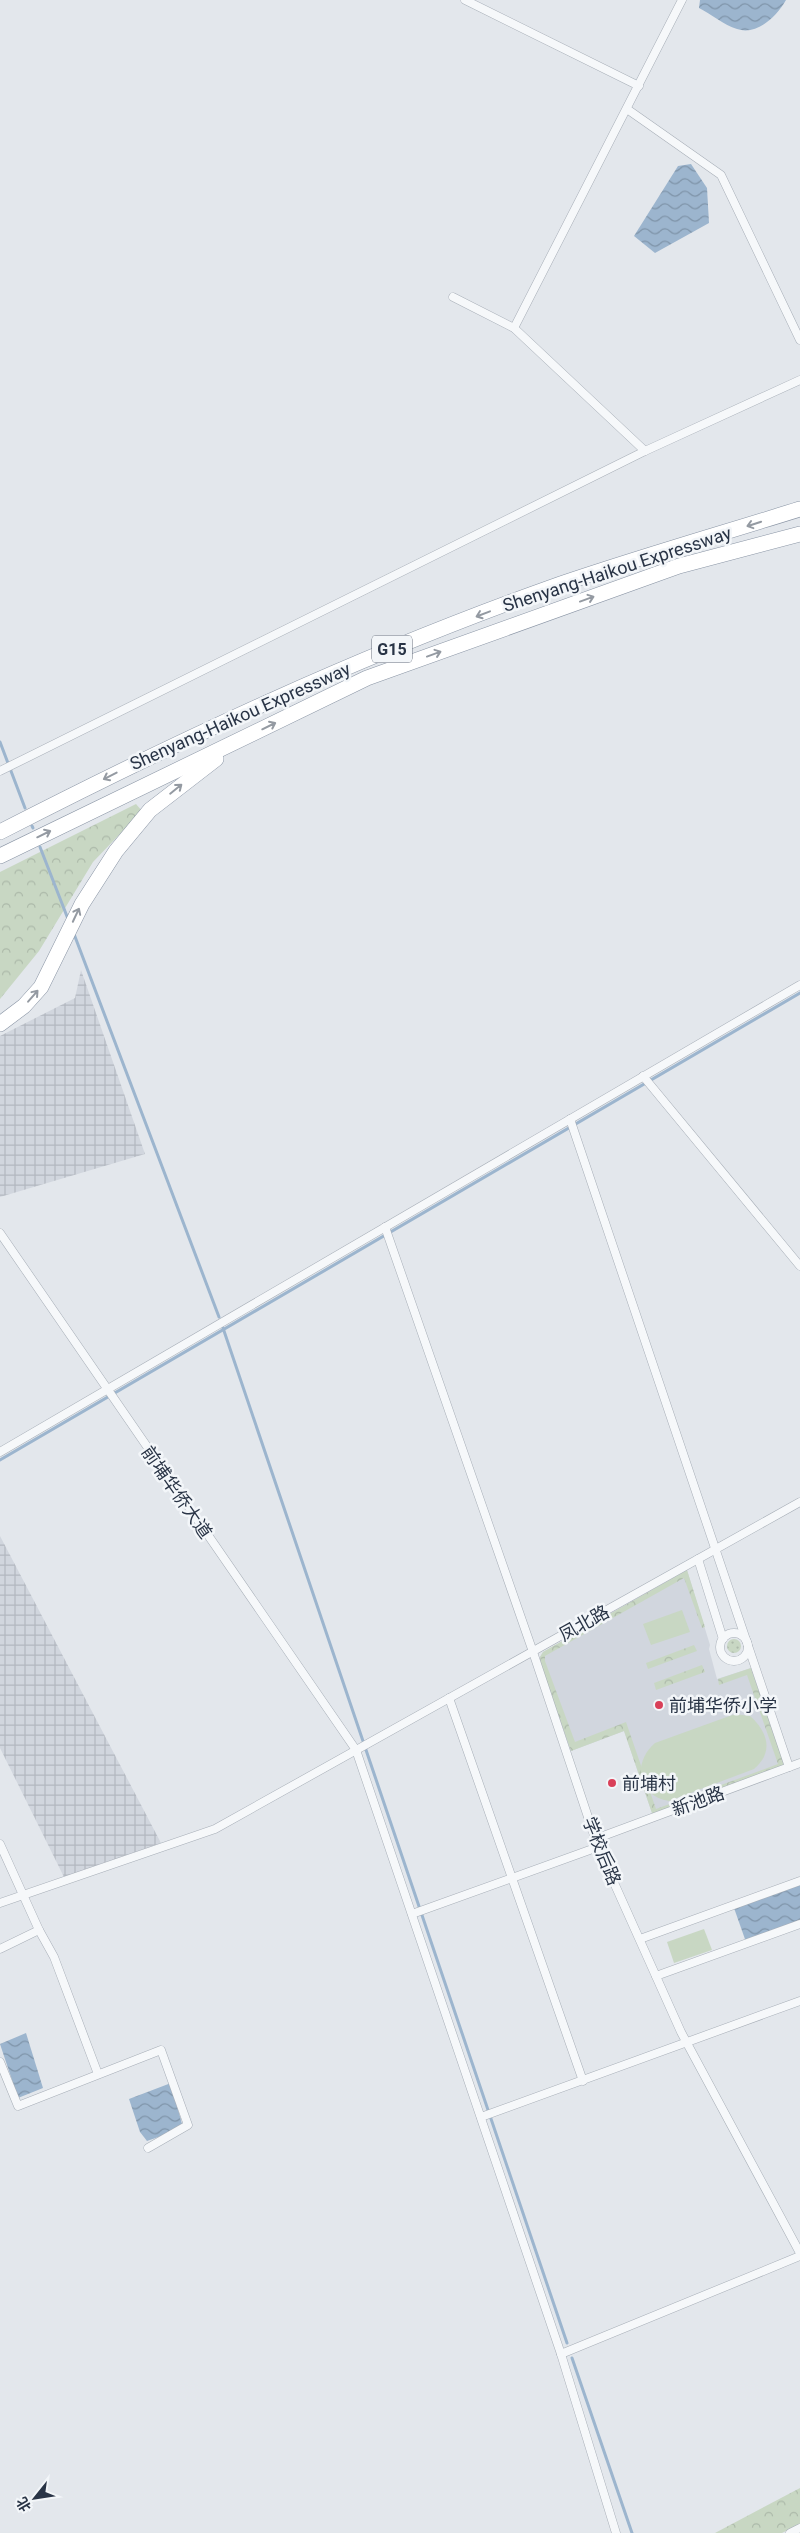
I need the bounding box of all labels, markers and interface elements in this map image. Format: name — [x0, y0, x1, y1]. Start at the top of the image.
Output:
one-way arrow — [746, 519, 762, 529]
street label: Shenyang-Haikou Expressway — [500, 522, 734, 616]
one-way arrow — [579, 594, 594, 603]
one-way arrow — [476, 610, 491, 619]
road number: G15 — [372, 636, 412, 662]
one-way arrow — [426, 649, 441, 658]
street label: Shenyang-Haikou Expressway — [127, 658, 354, 774]
one-way arrow — [261, 720, 276, 730]
one-way arrow — [102, 771, 117, 781]
one-way arrow — [169, 783, 182, 794]
one-way arrow — [36, 829, 51, 839]
one-way arrow — [72, 908, 82, 923]
one-way arrow — [27, 990, 38, 1003]
street label: 前埔华侨大道 — [137, 1442, 217, 1542]
street label: 凤北路 — [555, 1601, 613, 1645]
place label: 前埔华侨小学 — [669, 1695, 777, 1716]
marker: 前埔华侨小学 — [653, 1699, 665, 1711]
place label: 前埔村 — [622, 1773, 676, 1794]
marker: 前埔村 — [606, 1777, 618, 1789]
street label: 新池路 — [669, 1782, 727, 1820]
street label: 学校后路 — [579, 1814, 625, 1888]
north arrow — [10, 2473, 60, 2523]
text: 北 — [13, 2494, 34, 2515]

